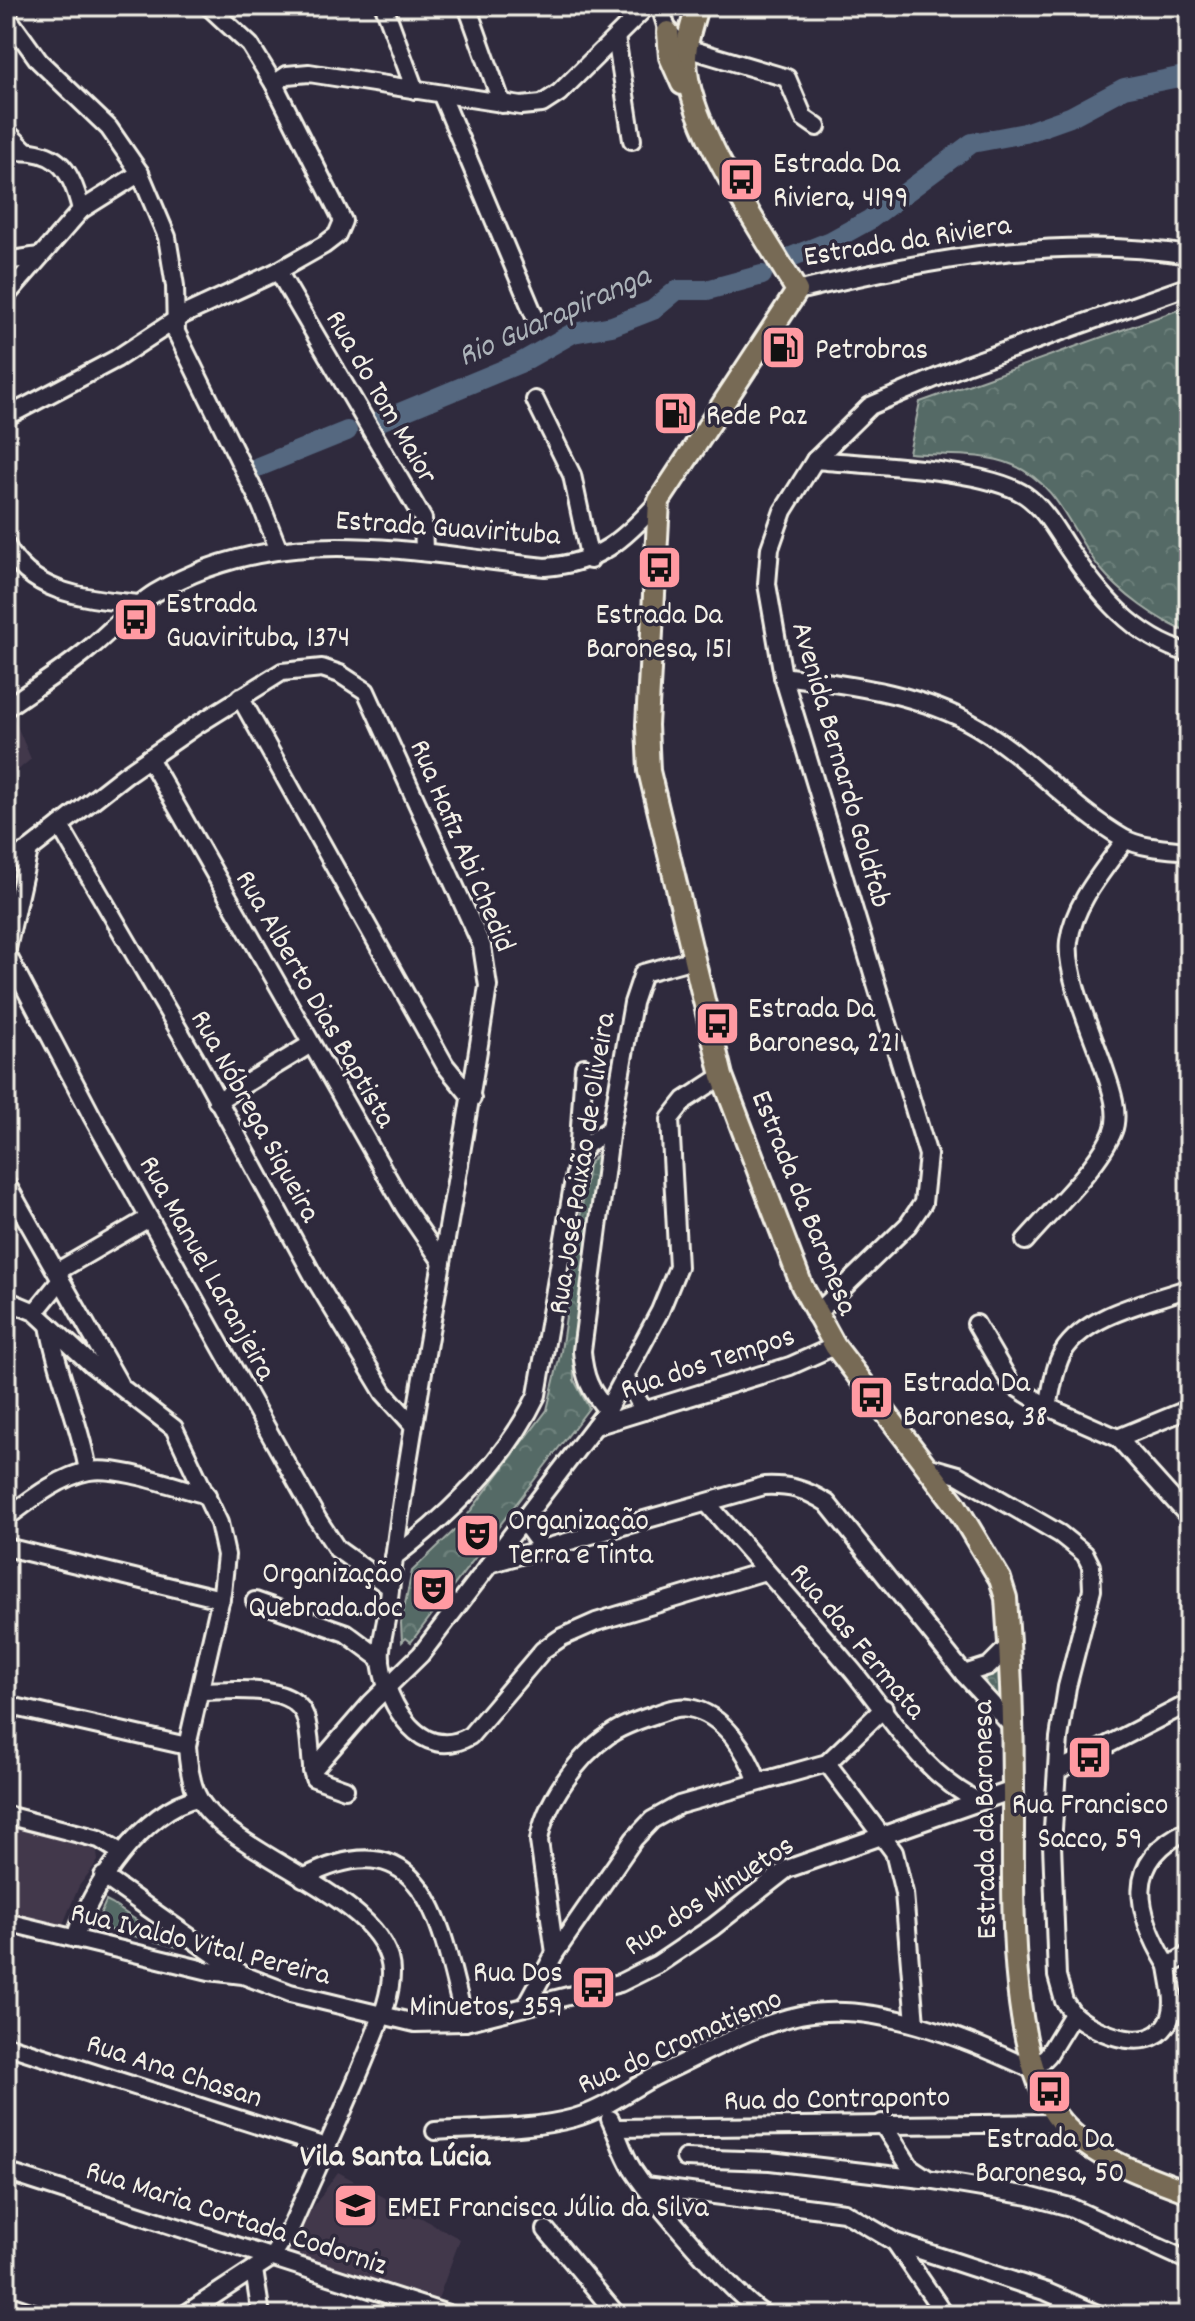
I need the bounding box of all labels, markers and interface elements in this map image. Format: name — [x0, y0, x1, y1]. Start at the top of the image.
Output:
place label: Estrada Da Riviera, 4199 — [773, 145, 909, 222]
bus stop icon: Estrada Da Riviera, 4199 — [718, 155, 766, 203]
street label: Estrada da Riviera — [801, 206, 1015, 281]
water label: Rio Guarapiranga — [452, 255, 660, 382]
street label: Rua do Tom Maior — [312, 303, 446, 493]
fuel station icon: Petrobras — [760, 324, 808, 372]
place label: Petrobras — [815, 331, 928, 374]
fuel station icon: Rede Paz — [651, 390, 699, 438]
place label: Rede Paz — [706, 397, 808, 440]
street label: Estrada Guavirituba — [334, 501, 563, 560]
bus stop icon: Estrada Da Baronesa, 151 — [635, 543, 683, 591]
place label: Estrada Guavirituba, 1374 — [166, 585, 350, 662]
bus stop icon: Estrada Guavirituba, 1374 — [111, 595, 159, 643]
place label: Estrada Da Baronesa, 151 — [586, 596, 732, 673]
street label: Avenida Bernardo Goldfab — [777, 617, 900, 913]
street label: Rua Hafiz Abi Chedid — [396, 734, 524, 960]
street label: Rua Alberto Dias Baptista — [222, 863, 405, 1138]
place label: Estrada Da Baronesa, 221 — [748, 990, 900, 1067]
bus stop icon: Estrada Da Baronesa, 221 — [693, 1000, 741, 1048]
street label: Rua Nóbrega Siqueira — [177, 1003, 330, 1232]
street label: Rua José Paixão de Oliveira — [539, 1009, 630, 1318]
street label: Estrada da Baronesa — [737, 1085, 867, 1323]
street label: Rua Manuel Laranjeira — [125, 1149, 285, 1390]
street label: Rua dos Tempos — [616, 1317, 801, 1414]
place label: Estrada Da Baronesa, 38 — [903, 1364, 1047, 1441]
bus stop icon: Estrada Da Baronesa, 38 — [848, 1374, 896, 1422]
place label: Organização Terra e Tinta — [508, 1502, 654, 1579]
theatre icon: Organização Terra e Tinta — [453, 1512, 501, 1560]
place label: Organização Quebrada.doc — [249, 1555, 403, 1632]
street label: Rua das Fermata — [777, 1555, 935, 1732]
theatre icon: Organização Quebrada.doc — [410, 1565, 458, 1613]
street label: Estrada da Baronesa — [964, 1699, 1011, 1940]
bus stop icon: Rua Francisco Sacco, 59 — [1066, 1733, 1114, 1781]
place label: Rua Francisco Sacco, 59 — [1012, 1786, 1168, 1863]
street label: Rua dos Minuetos — [617, 1826, 804, 1969]
street label: Rua Ivaldo Vital Pereira — [65, 1893, 335, 2000]
place label: Rua Dos Minuetos, 359 — [409, 1954, 563, 2031]
bus stop icon: Rua Dos Minuetos, 359 — [570, 1964, 618, 2012]
street label: Rua do Cromatismo — [572, 1980, 790, 2108]
street label: Rua Ana Chasan — [80, 2025, 267, 2122]
bus stop icon: Estrada Da Baronesa, 50 — [1026, 2067, 1074, 2115]
street label: Rua do Contraponto — [723, 2078, 951, 2125]
place label: Estrada Da Baronesa, 50 — [975, 2120, 1125, 2197]
district label: Vila Santa Lúcia — [300, 2136, 491, 2182]
street label: Rua Maria Cortada Codorniz — [79, 2151, 392, 2290]
school or university icon: EMEI Francisca Júlia da Silva — [332, 2182, 380, 2230]
place label: EMEI Francisca Júlia da Silva — [387, 2189, 709, 2232]

